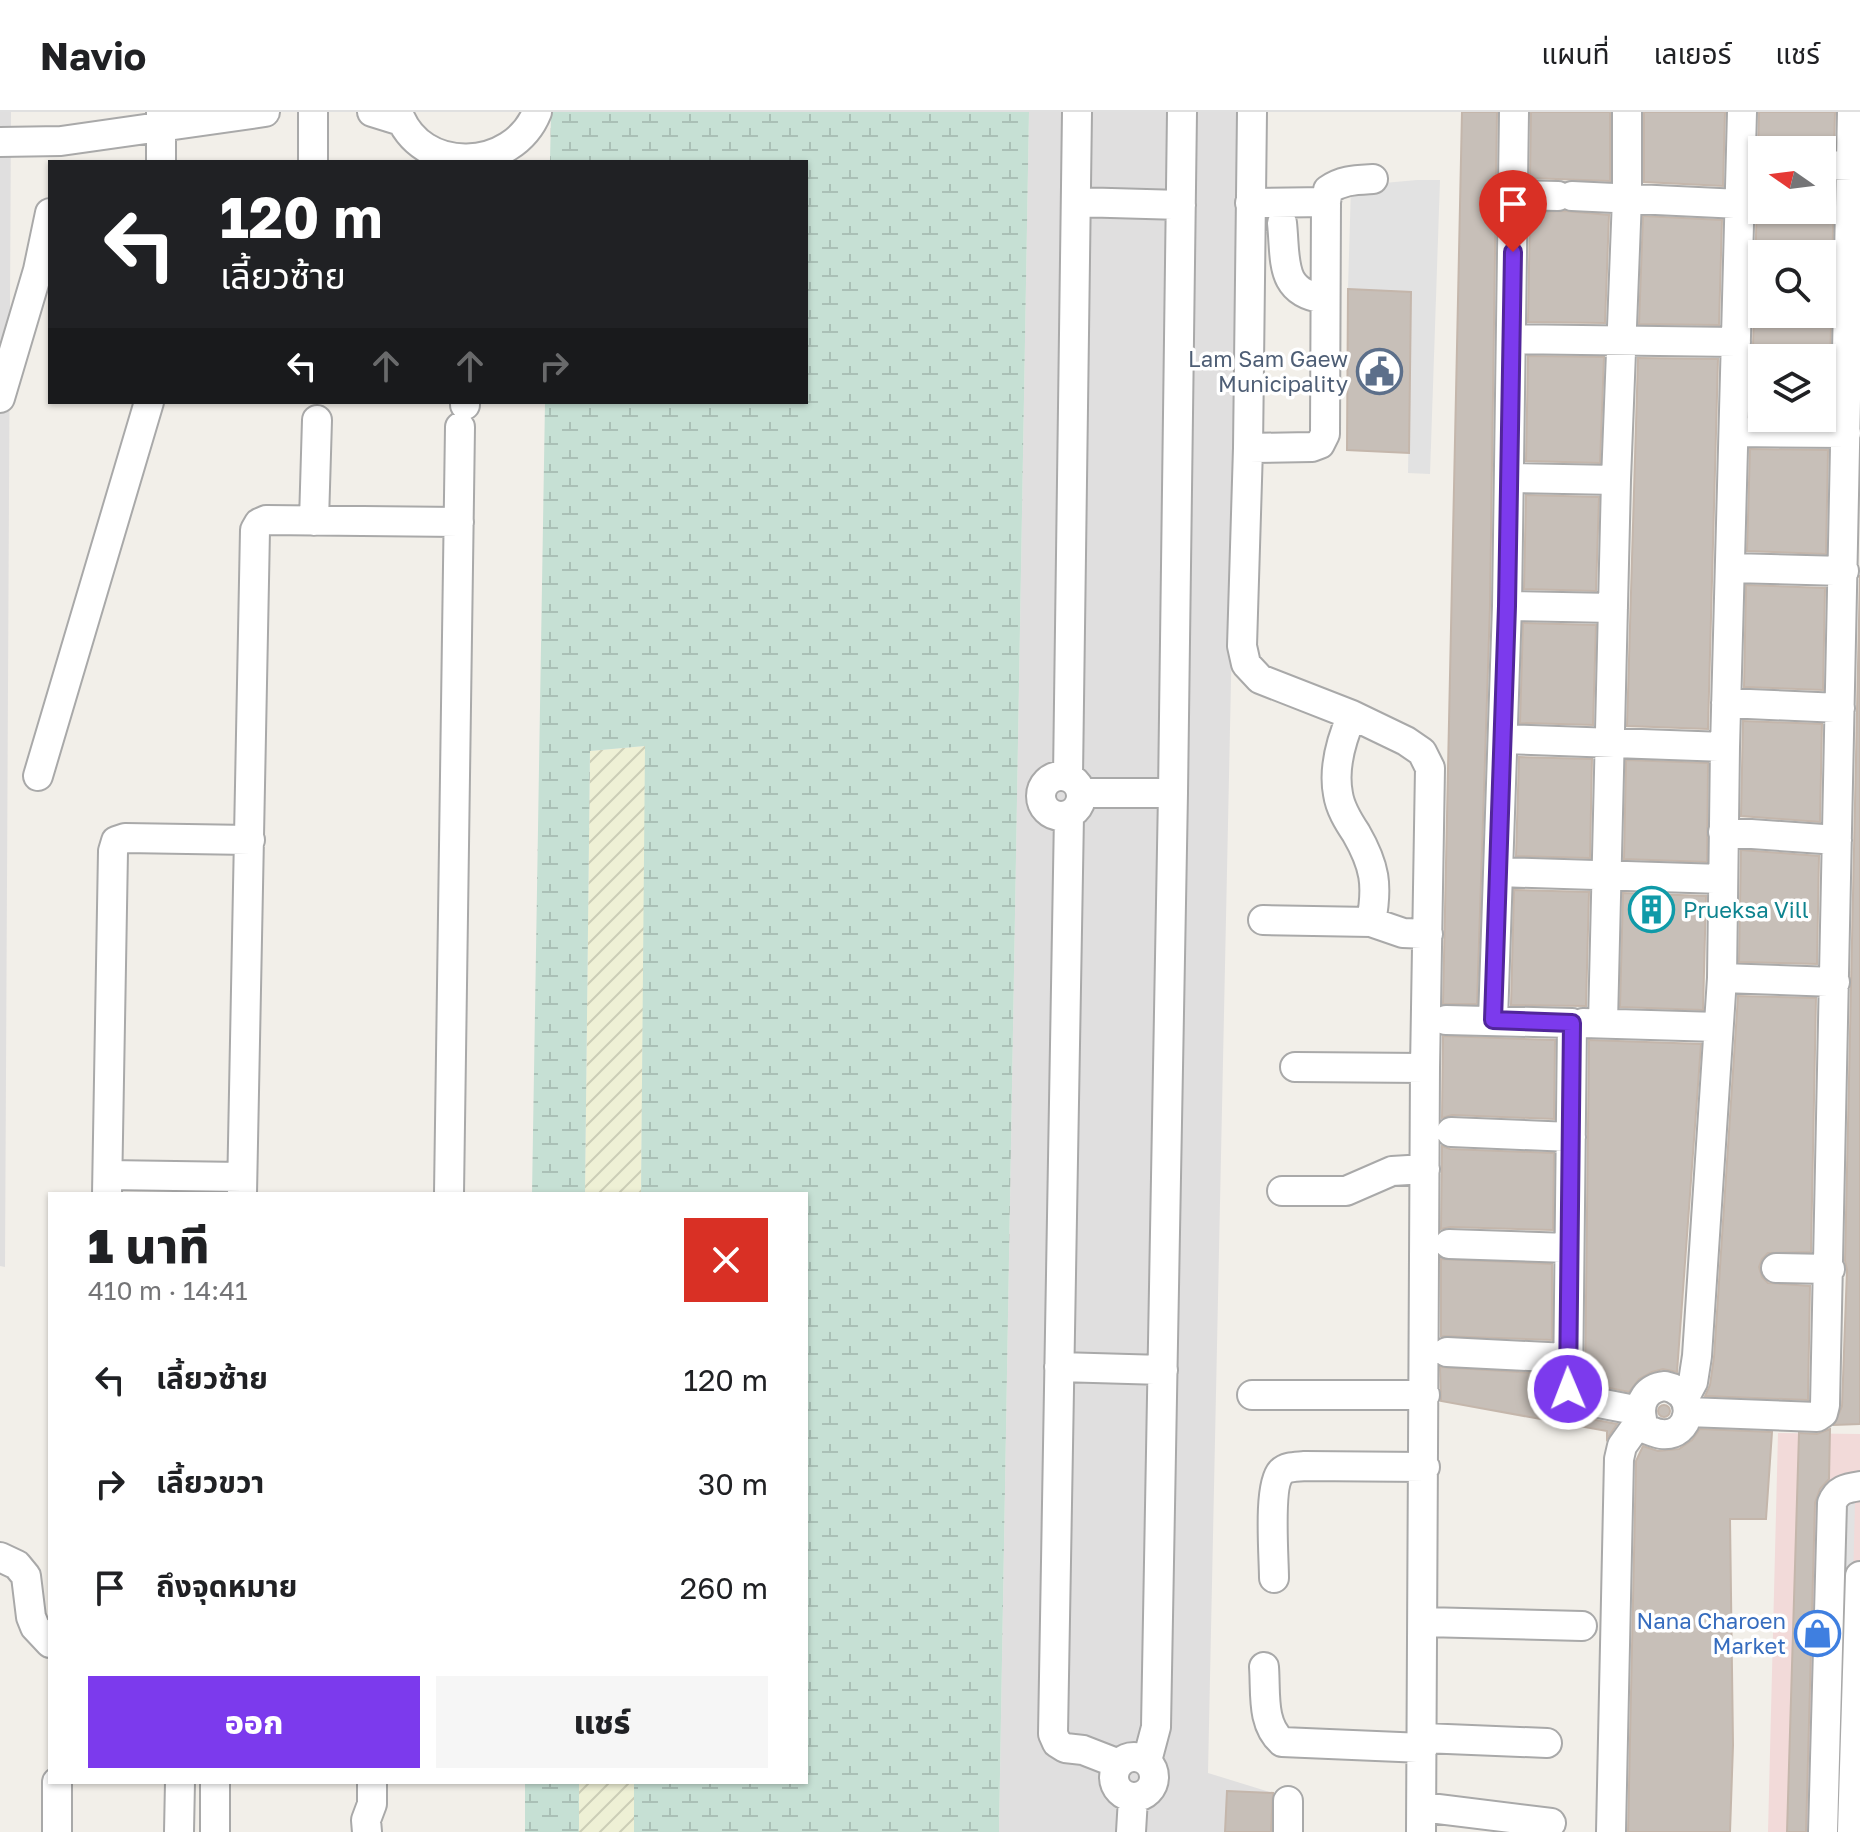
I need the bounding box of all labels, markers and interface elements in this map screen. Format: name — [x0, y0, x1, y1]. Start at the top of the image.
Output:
text: Navio — [40, 33, 146, 78]
text: แผนที่ — [1541, 37, 1610, 70]
text: เลเยอร์ — [1654, 37, 1731, 70]
text: แชร์ — [1775, 37, 1820, 70]
north arrow — [1748, 136, 1836, 224]
map controls — [1748, 136, 1836, 432]
pin — [1479, 170, 1547, 252]
icon: arrive — [1491, 182, 1535, 226]
text: 120 m — [220, 183, 382, 250]
icon: left — [88, 192, 192, 296]
button: search — [1748, 240, 1836, 328]
text: เลี้ยวซ้าย — [220, 254, 346, 297]
icon: left — [280, 344, 324, 388]
icon: ahead — [364, 344, 408, 388]
icon: ahead — [448, 344, 492, 388]
icon: right — [532, 344, 576, 388]
button: layers — [1748, 344, 1836, 432]
place label: Lam Sam Gaew Municipality — [1188, 345, 1348, 397]
public building icon: Lam Sam Gaew Municipality — [1355, 347, 1403, 395]
building icon: Prueksa Vill — [1628, 885, 1676, 933]
place label: Prueksa Vill — [1683, 896, 1809, 923]
text: 1 นาที — [88, 1216, 210, 1274]
button: close — [684, 1218, 768, 1302]
text: 410 m · 14:41 — [88, 1275, 248, 1306]
position arrow — [1526, 1347, 1610, 1431]
icon: left — [88, 1358, 132, 1402]
text: เลี้ยวซ้าย — [156, 1360, 268, 1396]
text: 120 m — [683, 1362, 768, 1398]
icon: right — [88, 1462, 132, 1506]
text: เลี้ยวขวา — [156, 1464, 264, 1500]
text: 30 m — [698, 1466, 768, 1502]
icon: arrive — [88, 1566, 132, 1610]
text: ถึงจุดหมาย — [156, 1568, 297, 1604]
text: 260 m — [680, 1570, 768, 1606]
place label: Nana Charoen Market — [1637, 1607, 1786, 1659]
shop icon: Nana Charoen Market — [1793, 1609, 1841, 1657]
button: ออก — [88, 1676, 420, 1768]
button: แชร์ — [436, 1676, 768, 1768]

